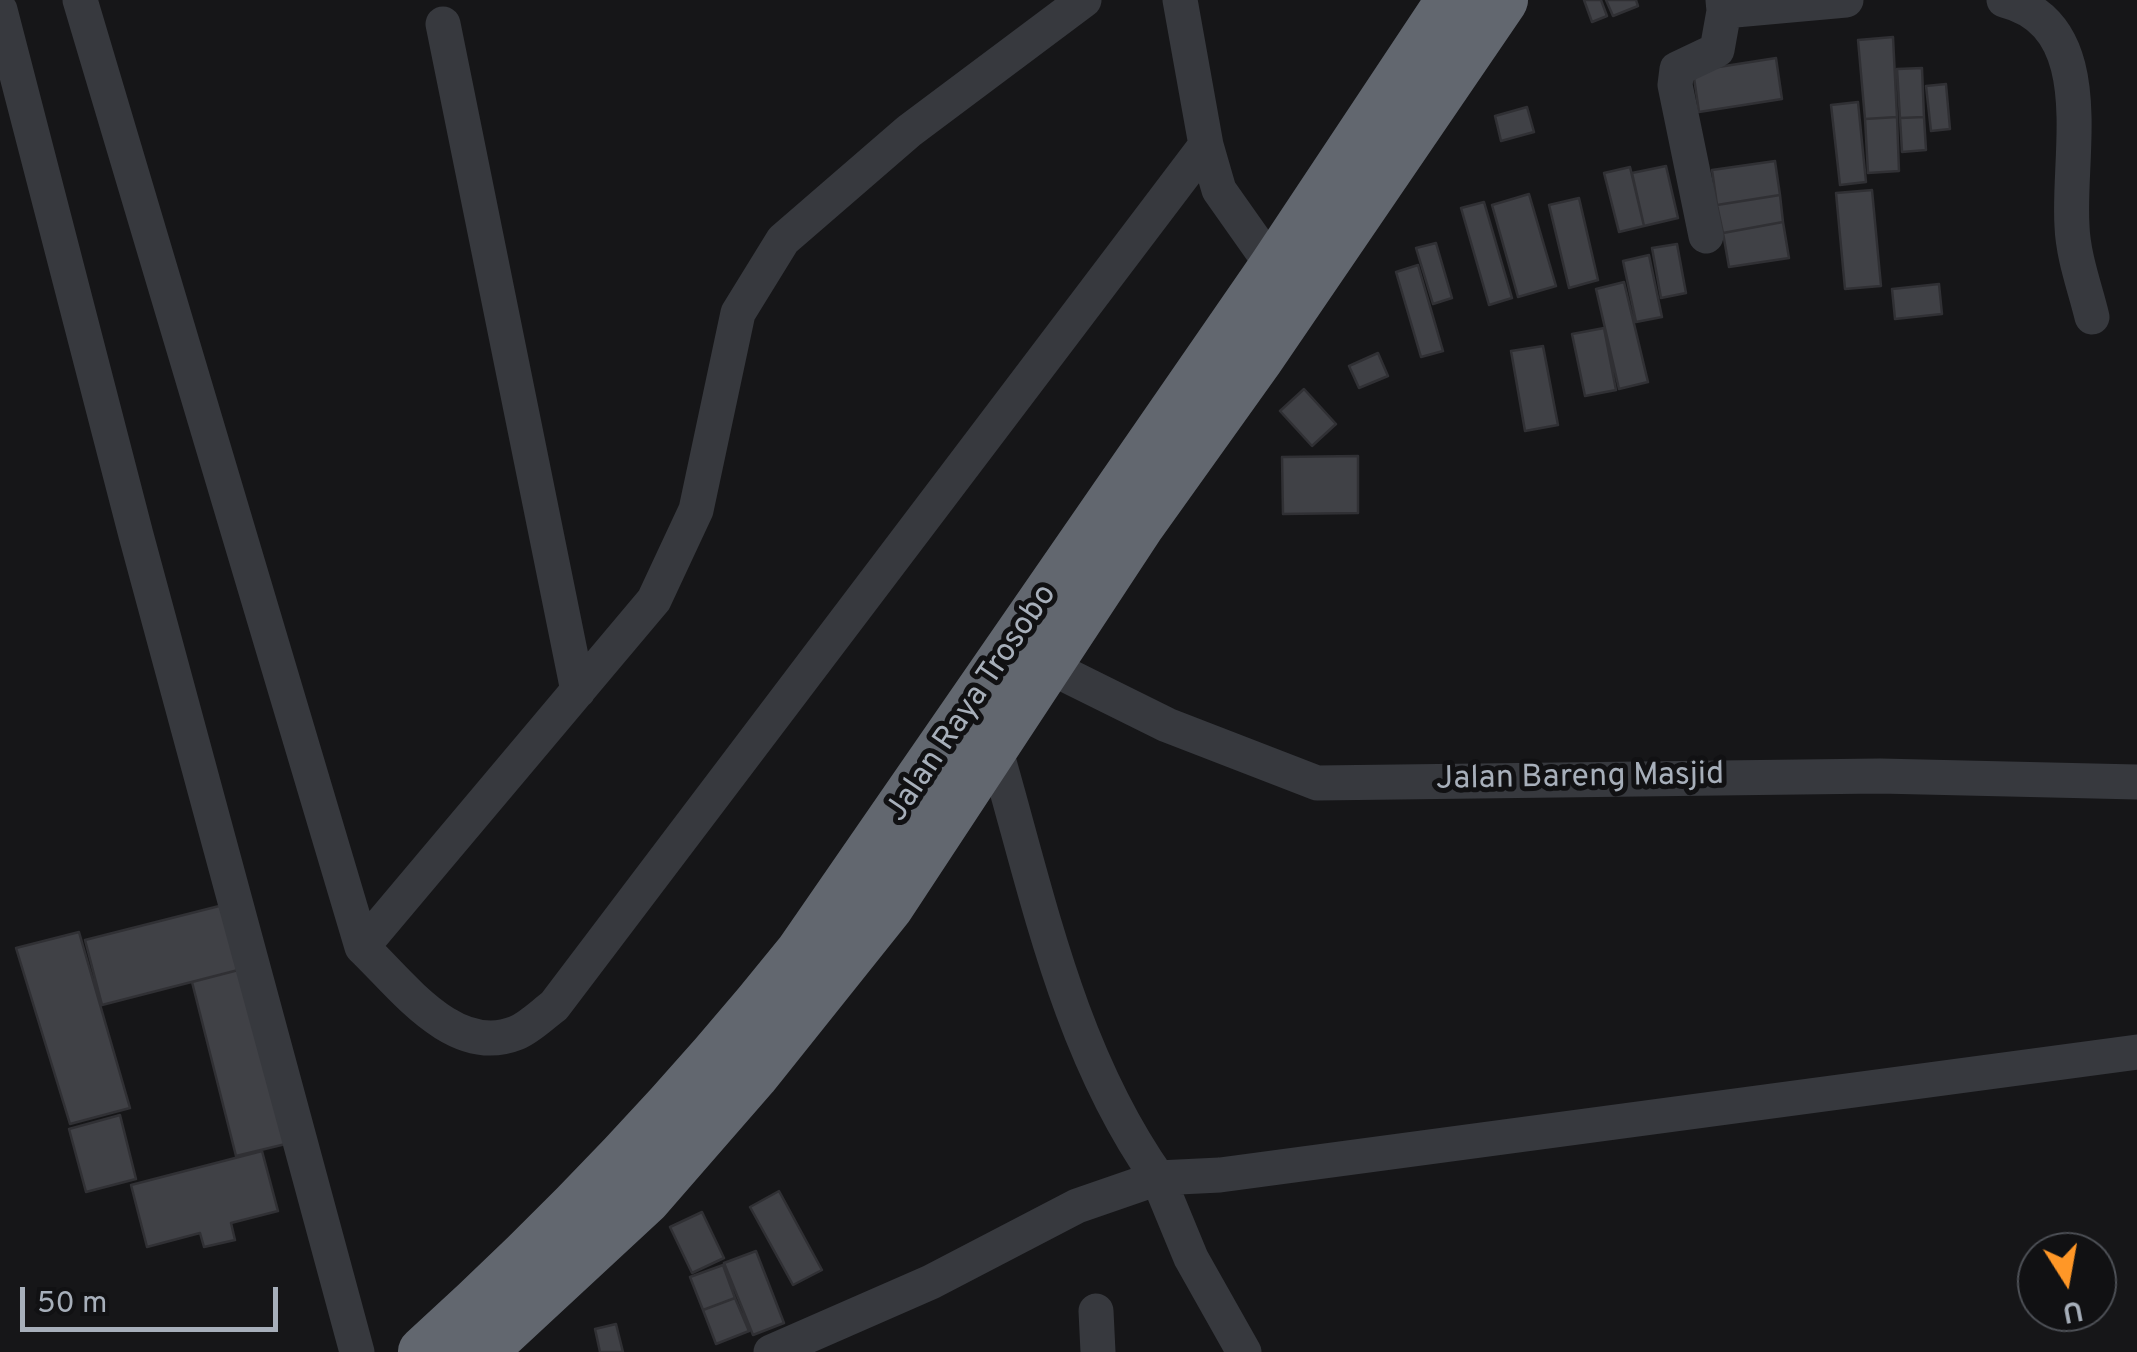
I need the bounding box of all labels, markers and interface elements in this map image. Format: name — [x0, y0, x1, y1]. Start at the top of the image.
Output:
street label: Jalan Raya Trosobo — [879, 578, 1067, 830]
street label: Jalan Bareng Masjid — [1436, 757, 1724, 801]
north arrow — [2017, 1232, 2117, 1332]
scale bar — [25, 1267, 282, 1329]
text: 50 m — [37, 1286, 107, 1323]
text: U — [2059, 1290, 2086, 1329]

